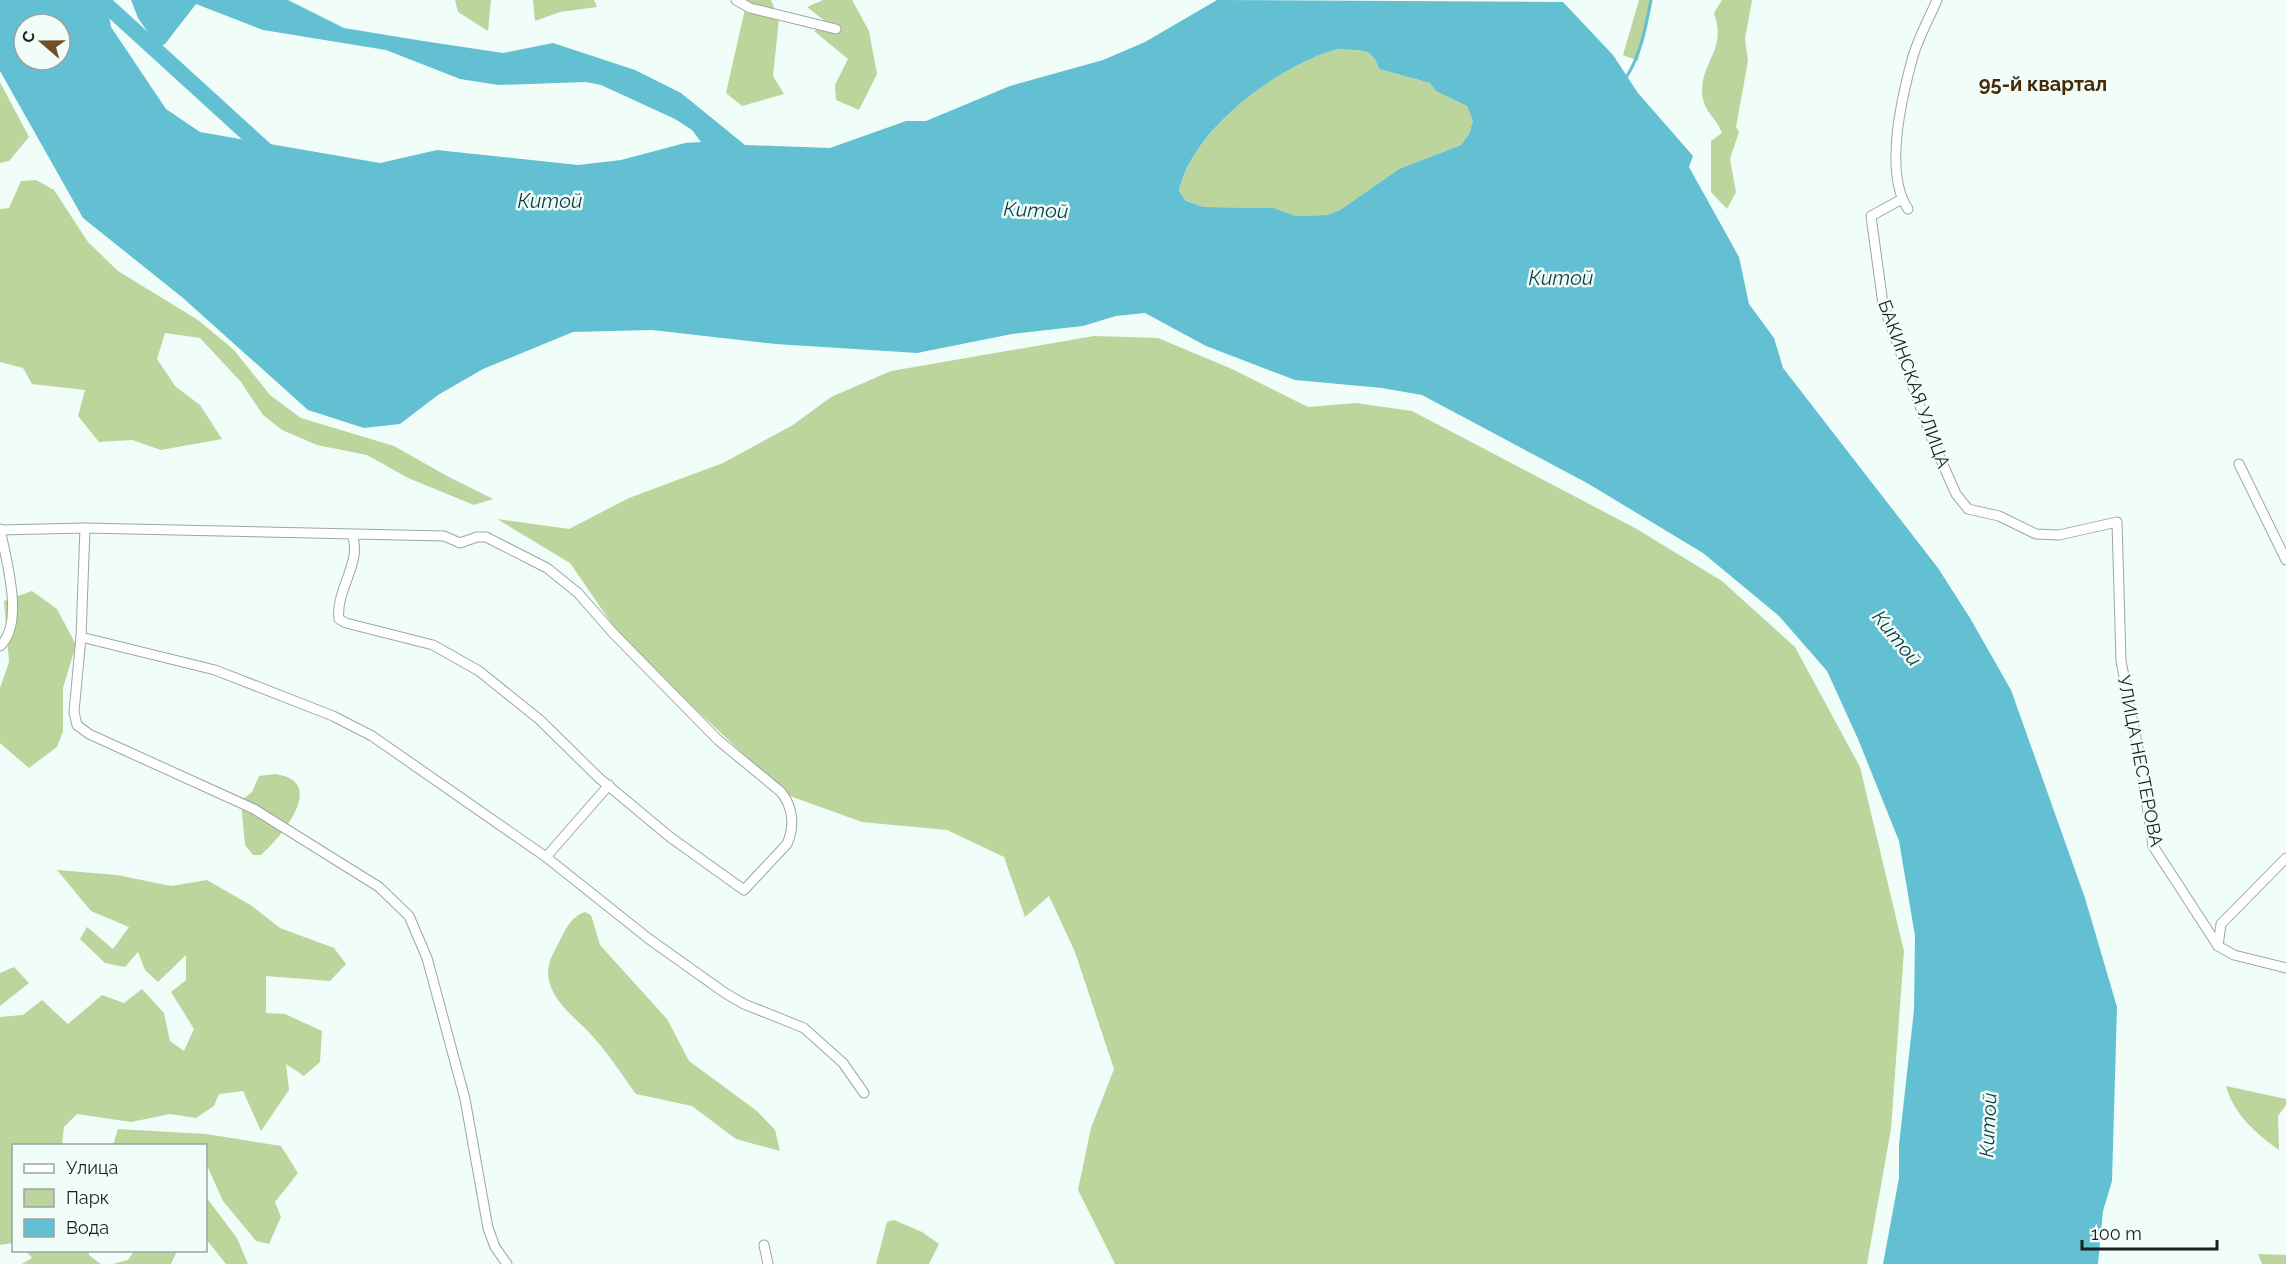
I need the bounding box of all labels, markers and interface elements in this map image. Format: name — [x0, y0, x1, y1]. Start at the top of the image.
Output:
north arrow — [12, 12, 72, 72]
text: С — [18, 29, 39, 45]
district label: 95-й квартал — [1979, 72, 2107, 96]
water label: Китой — [518, 189, 582, 213]
water label: Китой — [1003, 197, 1069, 223]
water label: Китой — [1529, 266, 1593, 290]
street label: БАКИНСКАЯ УЛИЦА — [1874, 297, 1955, 471]
water label: Китой — [1867, 605, 1927, 671]
street label: УЛИЦА НЕСТЕРОВА — [2114, 673, 2167, 848]
water label: Китой — [1974, 1092, 2002, 1158]
legend — [12, 1144, 207, 1252]
text: Улица — [66, 1157, 118, 1178]
text: Парк — [66, 1187, 109, 1208]
scale bar — [2082, 1213, 2217, 1251]
text: Вода — [66, 1217, 109, 1238]
text: 100 m — [2091, 1223, 2142, 1244]

